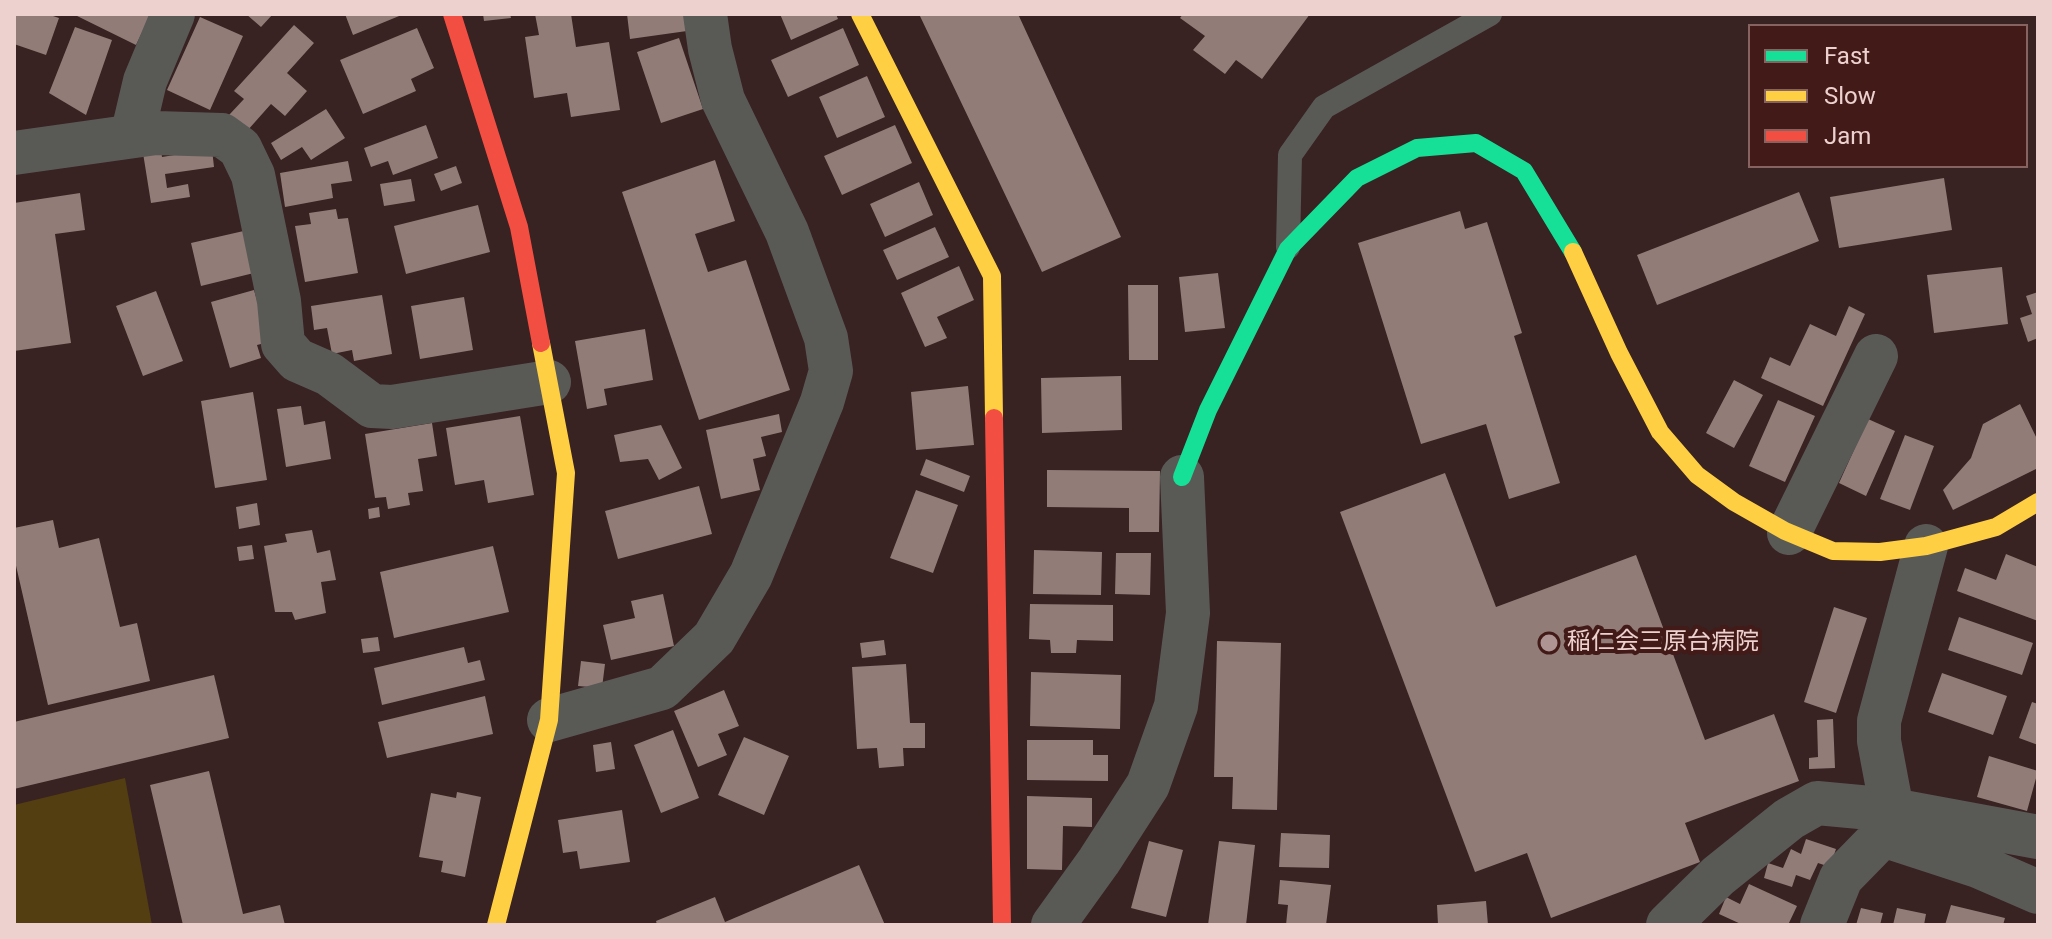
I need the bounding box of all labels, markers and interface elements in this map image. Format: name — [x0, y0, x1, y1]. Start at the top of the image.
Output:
legend — [1748, 24, 2028, 168]
text: Fast — [1824, 42, 1870, 70]
text: Slow — [1824, 82, 1876, 110]
text: Jam — [1824, 122, 1871, 150]
place label: 稲仁会三原台病院 — [1567, 629, 1759, 657]
marker: 稲仁会三原台病院 — [1538, 632, 1560, 654]

